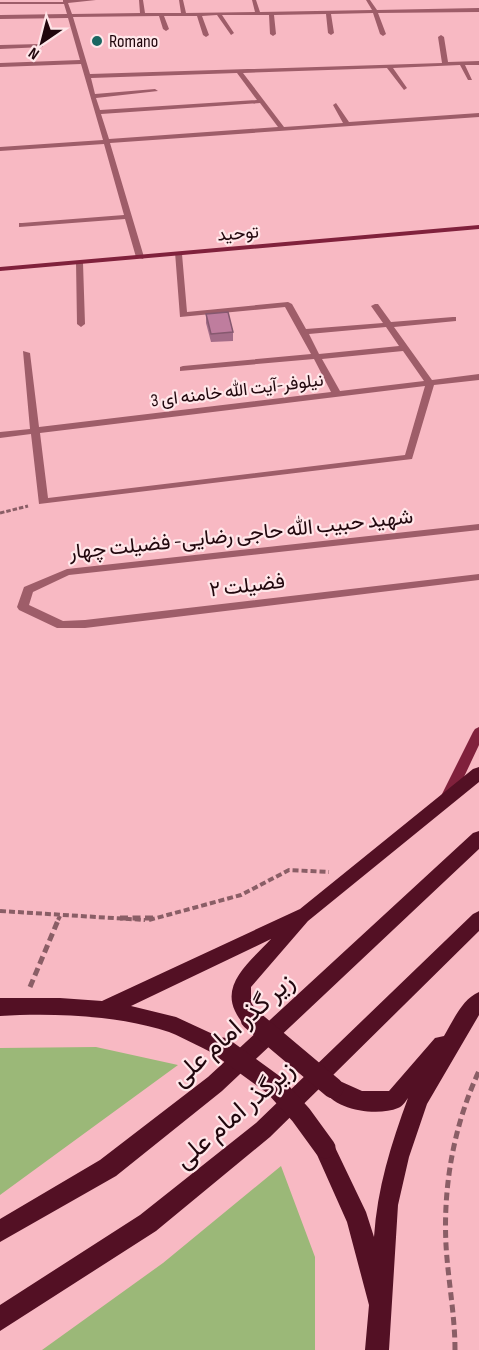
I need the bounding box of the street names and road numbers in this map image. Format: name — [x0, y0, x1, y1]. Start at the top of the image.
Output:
street label: توحید — [216, 221, 260, 246]
street label: نیلوفر-آیت الله خامنه ای 3 — [149, 368, 325, 412]
street label: شهید حبیب الله حاجی رضایی- فضیلت چهار — [67, 503, 415, 566]
street label: فضیلت ۲ — [208, 568, 286, 603]
street label: زیر گذر امام علی — [165, 967, 301, 1094]
street label: زیرگذر امام علی — [169, 1055, 301, 1176]

